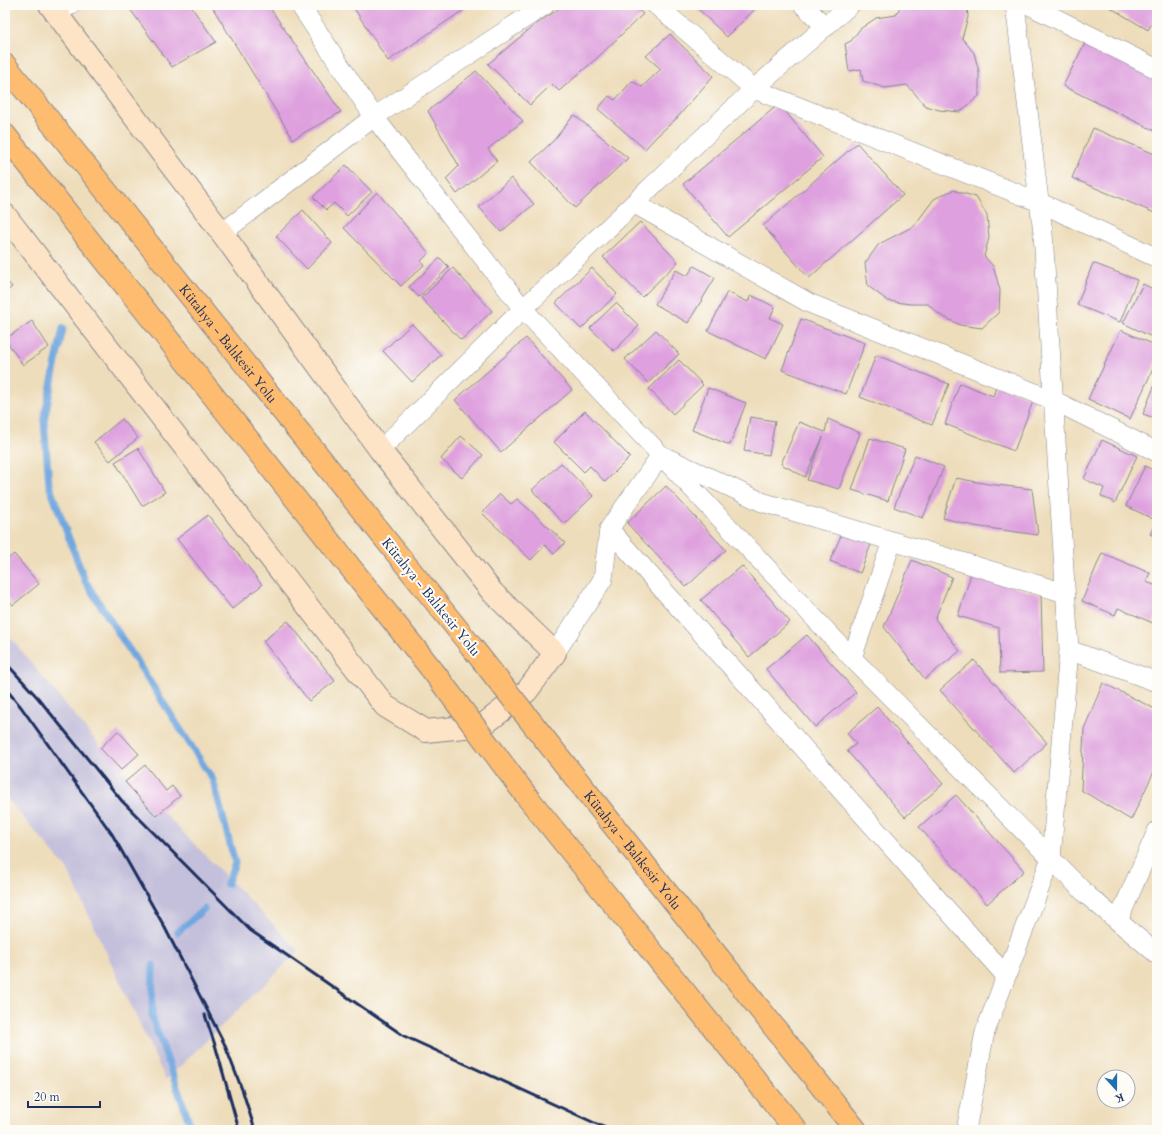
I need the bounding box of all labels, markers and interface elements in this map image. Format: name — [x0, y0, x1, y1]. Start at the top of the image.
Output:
street label: Kütahya - Balıkesir Yolu — [175, 280, 282, 407]
street label: Kütahya - Balıkesir Yolu — [377, 534, 485, 660]
street label: Kütahya - Balıkesir Yolu — [580, 786, 686, 914]
north arrow — [1096, 1069, 1136, 1109]
scale bar — [28, 1083, 100, 1109]
text: 20 m — [34, 1089, 61, 1105]
text: K — [1112, 1089, 1126, 1106]

